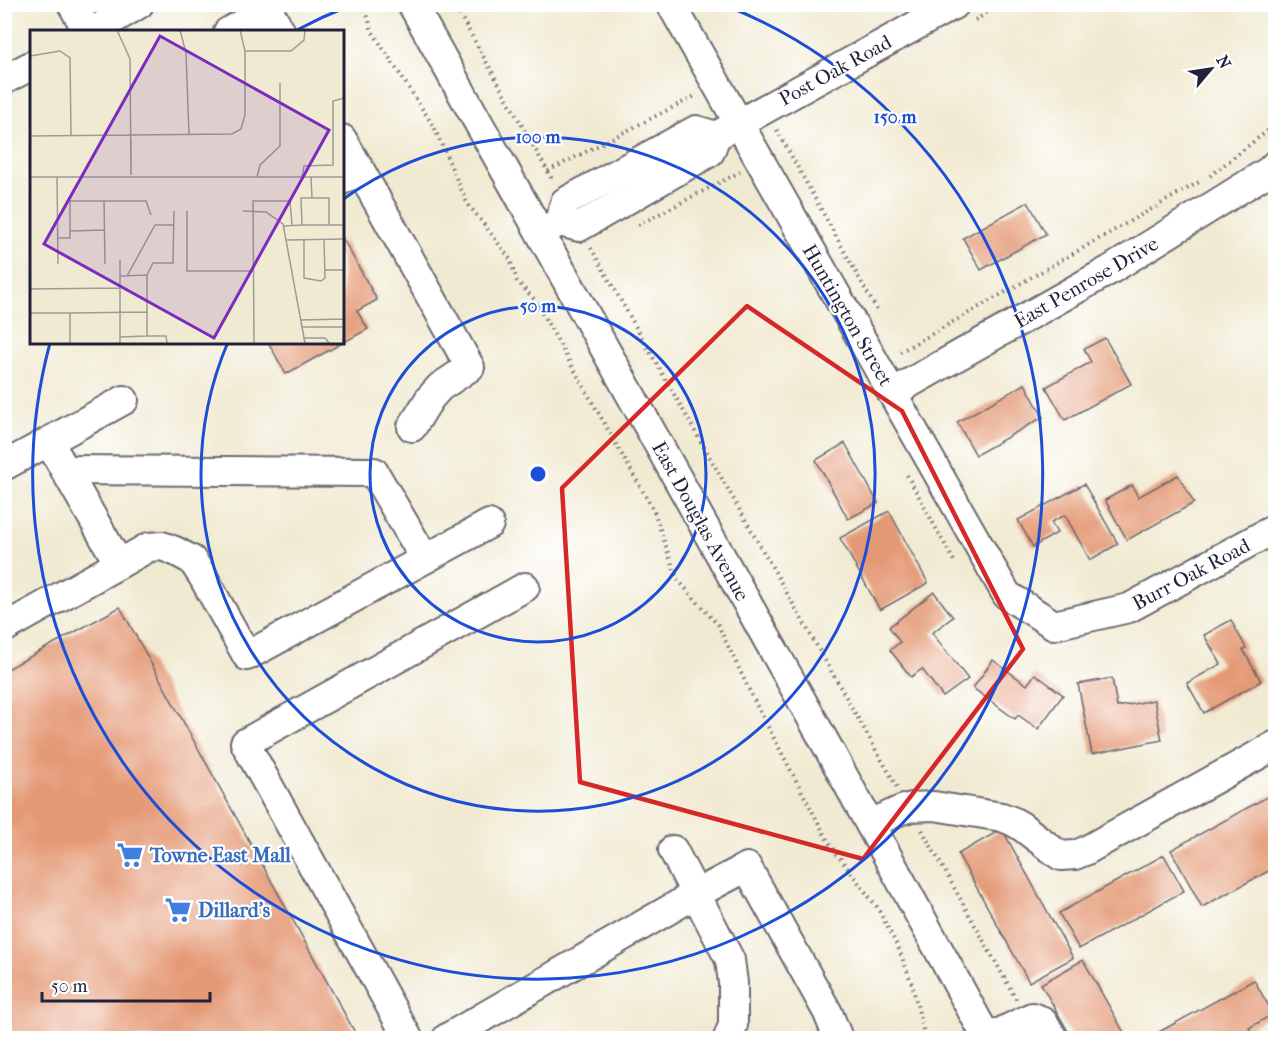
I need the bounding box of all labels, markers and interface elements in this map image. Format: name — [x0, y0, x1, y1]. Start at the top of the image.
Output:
inset map — [30, 30, 344, 344]
street label: Post Oak Road — [775, 30, 896, 111]
north arrow — [1181, 39, 1241, 99]
text: N — [1212, 52, 1235, 73]
text: 150 m — [874, 107, 917, 128]
text: 100 m — [515, 127, 562, 148]
street label: East Penrose Drive — [1010, 232, 1162, 333]
street label: Huntington Street — [798, 240, 897, 390]
text: 50 m — [520, 296, 557, 317]
street label: East Douglas Avenue — [647, 438, 754, 605]
centre of rings — [528, 464, 548, 484]
street label: Burr Oak Road — [1129, 533, 1255, 615]
supermarket icon: Towne East Mall — [115, 840, 145, 870]
place label: Towne East Mall — [149, 844, 291, 867]
supermarket icon: Dillard's — [163, 895, 193, 925]
place label: Dillard's — [198, 899, 271, 922]
scale bar — [42, 965, 210, 1003]
text: 50 m — [51, 976, 88, 997]

